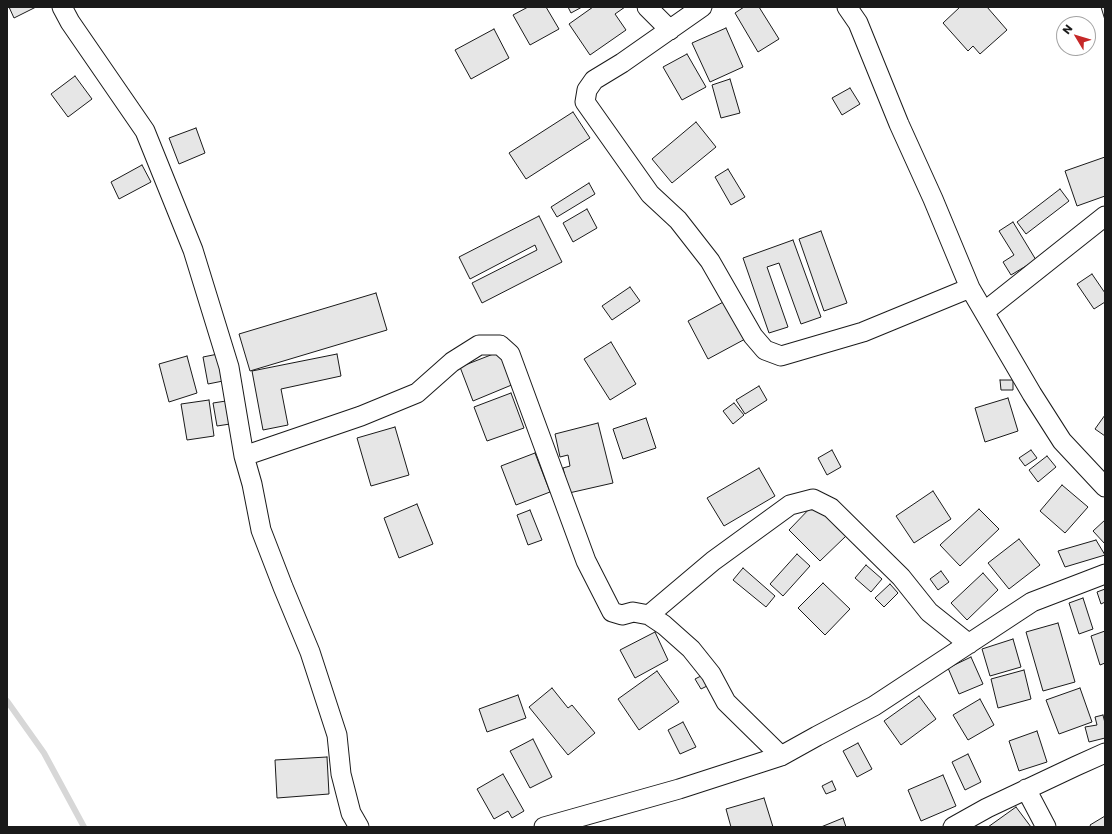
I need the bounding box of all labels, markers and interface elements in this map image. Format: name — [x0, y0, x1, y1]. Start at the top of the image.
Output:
north arrow — [1056, 16, 1096, 56]
text: N — [1058, 21, 1076, 37]

